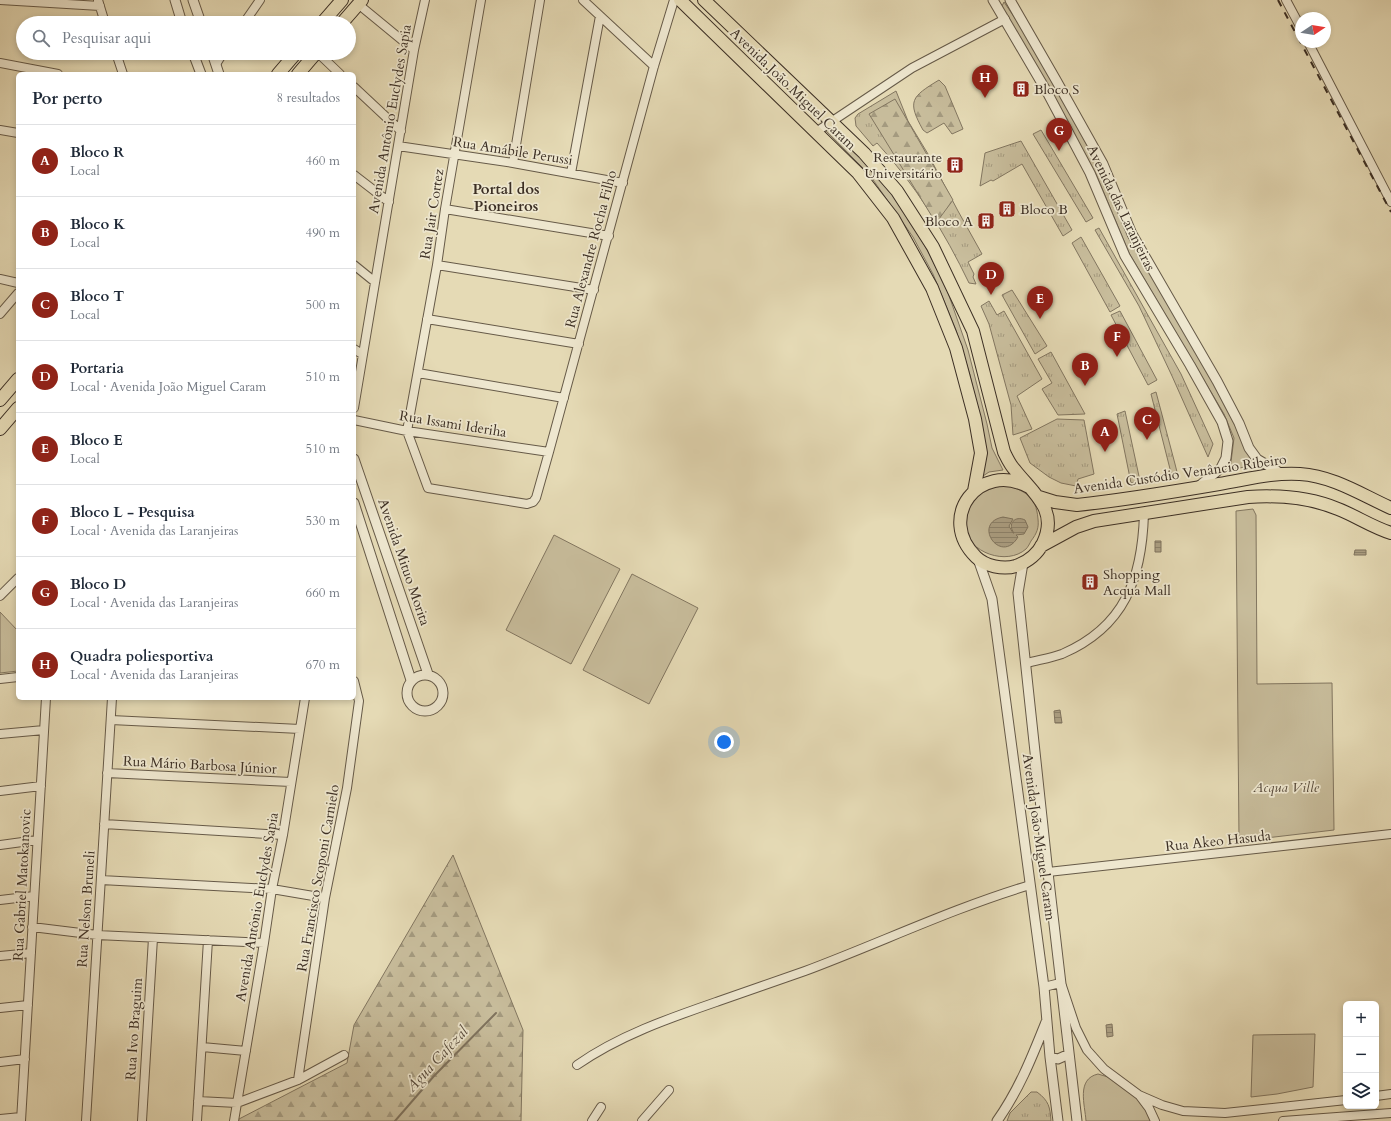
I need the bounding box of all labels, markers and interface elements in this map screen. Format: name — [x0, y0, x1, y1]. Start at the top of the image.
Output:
north arrow — [1295, 12, 1331, 48]
search box — [16, 16, 356, 60]
street label: Avenida Antônio Euclydes Sapia — [364, 23, 416, 215]
street label: Avenida João Miguel Caram — [726, 24, 860, 154]
icon: search — [30, 27, 52, 49]
text: Pesquisar aqui — [62, 28, 151, 48]
pin: H — [972, 65, 998, 98]
building icon: Bloco S — [1011, 79, 1031, 99]
place label: Bloco S — [1034, 80, 1079, 99]
text: Por perto — [32, 87, 102, 110]
text: 8 resultados — [276, 89, 340, 107]
pin: G — [1046, 118, 1072, 151]
street label: Rua Amábile Perussi — [452, 132, 574, 170]
text: Bloco R — [70, 142, 124, 162]
street label: Avenida das Laranjeiras — [1082, 142, 1160, 275]
place label: Restaurante Universitário — [864, 148, 942, 183]
text: A — [40, 152, 50, 170]
text: 460 m — [306, 152, 340, 170]
building icon: Restaurante Universitário — [945, 155, 965, 175]
text: Local — [70, 162, 100, 180]
street label: Rua Jair Cortez — [415, 167, 449, 261]
street label: Rua Alexandre Rocha Filho — [561, 168, 621, 330]
district label: Portal dos Pioneiros — [472, 179, 540, 216]
building icon: Bloco B — [997, 199, 1017, 219]
place label: Bloco B — [1020, 200, 1068, 219]
building icon: Bloco A — [976, 211, 996, 231]
place label: Bloco A — [925, 212, 973, 231]
text: Bloco K — [70, 214, 126, 234]
text: B — [40, 224, 50, 242]
text: 490 m — [306, 224, 340, 242]
text: Local — [70, 234, 100, 252]
pin: D — [978, 262, 1004, 295]
text: Bloco T — [70, 286, 124, 306]
pin: E — [1027, 286, 1053, 319]
text: C — [40, 296, 50, 314]
text: 500 m — [306, 296, 340, 314]
text: Local — [70, 306, 100, 324]
pin: F — [1104, 324, 1130, 357]
pin: B — [1072, 353, 1098, 386]
text: Portaria — [70, 358, 124, 378]
text: D — [39, 368, 51, 386]
text: 510 m — [306, 368, 340, 386]
text: Local · Avenida João Miguel Caram — [70, 378, 266, 396]
street label: Rua Issami Ideriha — [398, 406, 508, 442]
pin: C — [1134, 407, 1160, 440]
pin: A — [1092, 419, 1118, 452]
text: Bloco E — [70, 430, 123, 450]
text: E — [41, 440, 49, 458]
text: 510 m — [306, 440, 340, 458]
text: Local — [70, 450, 100, 468]
street label: Avenida Custódio Venâncio Ribeiro — [1072, 450, 1288, 498]
street label: Avenida Mituo Morita — [373, 496, 435, 628]
text: Bloco L - Pesquisa — [70, 502, 195, 522]
text: F — [41, 512, 49, 530]
text: 530 m — [306, 512, 340, 530]
text: Local · Avenida das Laranjeiras — [70, 522, 238, 540]
place label: Shopping Acqua Mall — [1103, 565, 1171, 600]
building icon: Shopping Acqua Mall — [1080, 572, 1100, 592]
text: Bloco D — [70, 574, 126, 594]
text: G — [40, 584, 50, 602]
text: 660 m — [306, 584, 340, 602]
text: Local · Avenida das Laranjeiras — [70, 594, 238, 612]
text: Quadra poliesportiva — [70, 646, 214, 666]
text: H — [39, 656, 51, 674]
text: 670 m — [306, 656, 340, 674]
text: Local · Avenida das Laranjeiras — [70, 666, 238, 684]
your location — [714, 732, 734, 752]
street label: Rua Mário Barbosa Júnior — [123, 751, 278, 779]
street label: Avenida João Miguel Caram — [1018, 752, 1060, 922]
park label: Acqua Ville — [1252, 778, 1320, 797]
street label: Rua Francisco Scoponi Carnielo — [292, 782, 344, 973]
street label: Rua Gabriel Matokanovic — [9, 808, 35, 962]
street label: Avenida Antônio Euclydes Sapia — [231, 811, 283, 1003]
street label: Rua Akeo Hasuda — [1164, 826, 1272, 856]
street label: Rua Nelson Bruneli — [72, 850, 100, 968]
street label: Rua Ivo Braguim — [121, 977, 147, 1081]
map controls — [1343, 1001, 1379, 1109]
button: + — [1343, 1001, 1379, 1037]
water label: Água Cafezal — [401, 1021, 473, 1097]
button: − — [1343, 1037, 1379, 1073]
button: layers — [1343, 1073, 1379, 1109]

